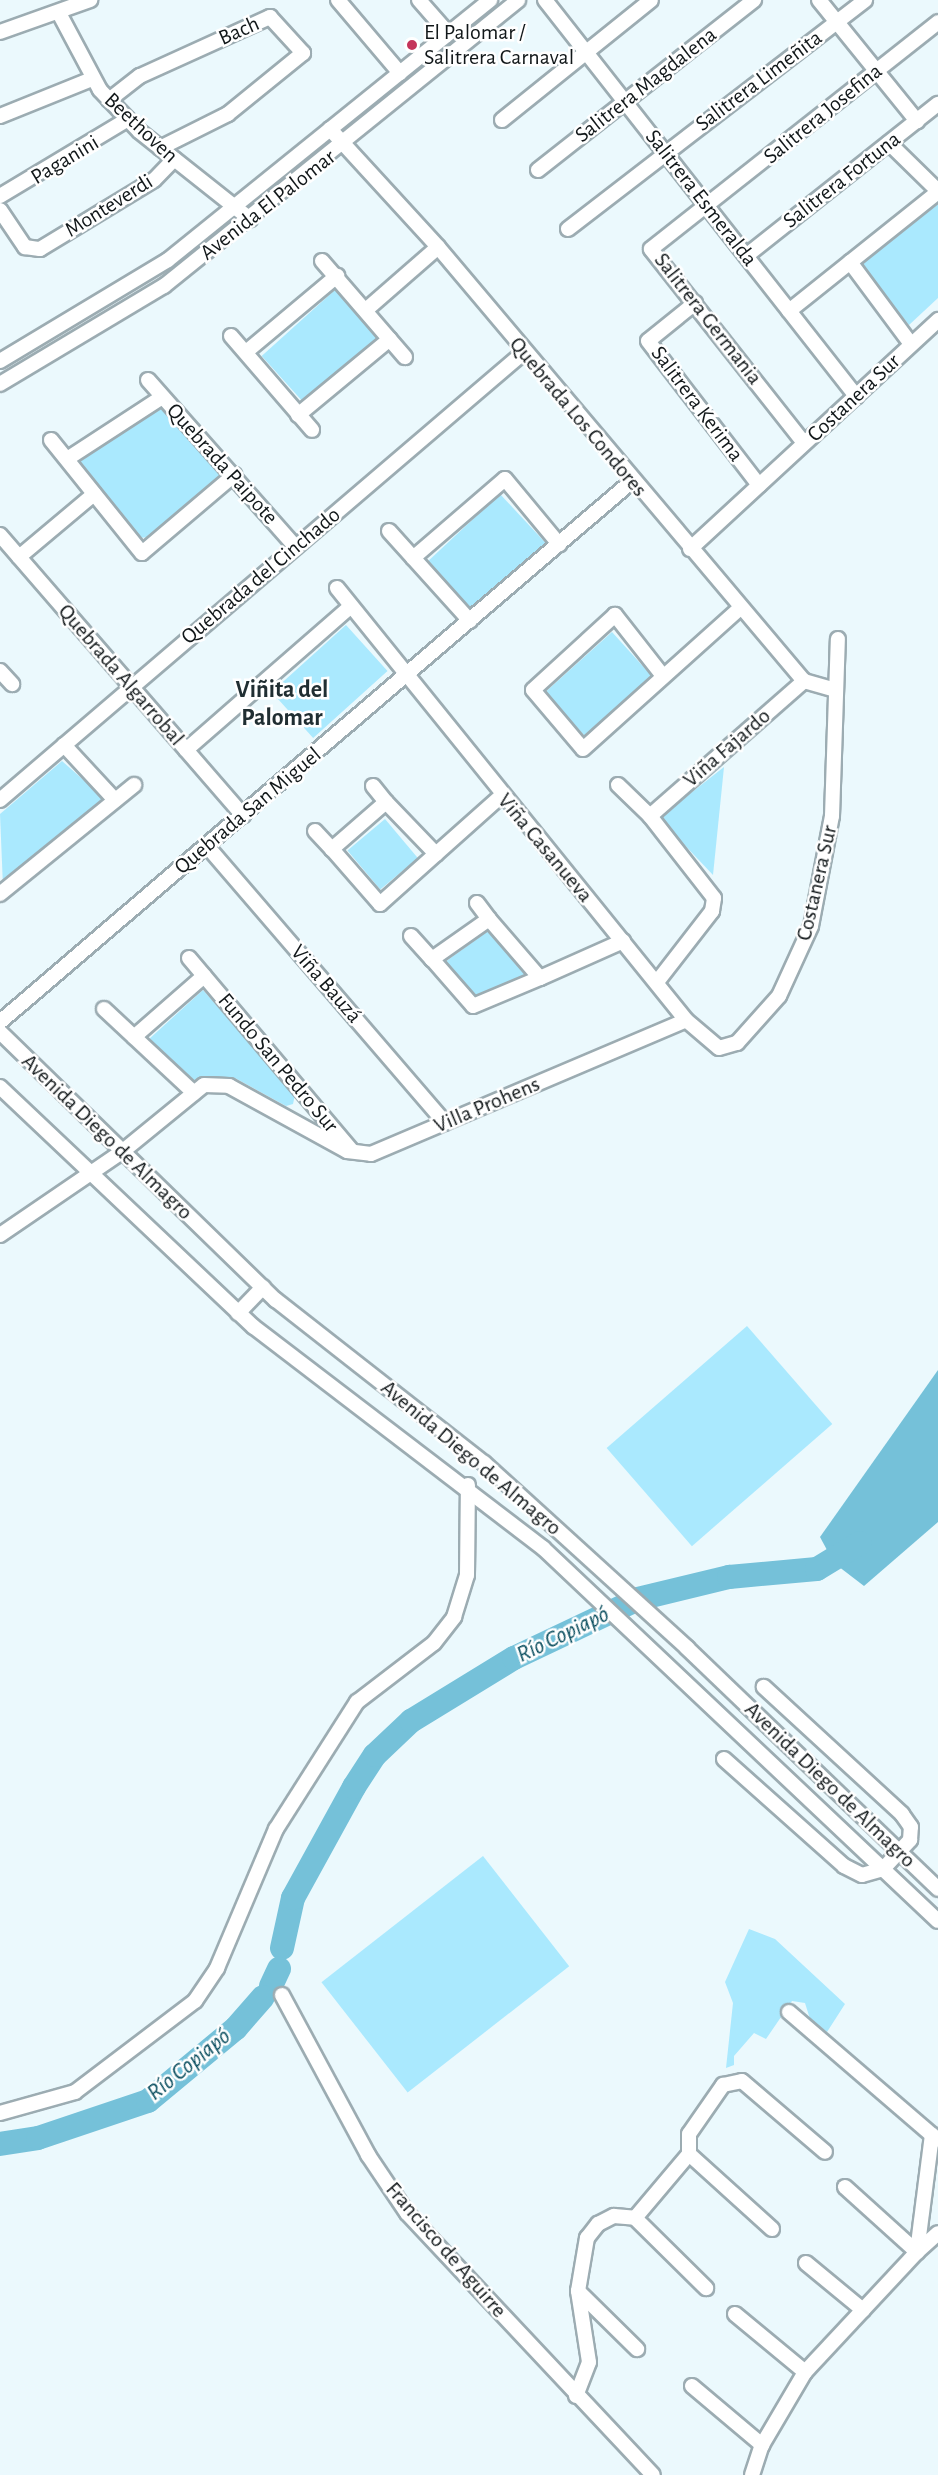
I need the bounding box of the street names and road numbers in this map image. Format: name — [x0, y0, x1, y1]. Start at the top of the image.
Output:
street label: Bach — [215, 10, 263, 52]
street label: Salitrera Magdalena — [570, 22, 722, 148]
street label: Salitrera Limeñita — [690, 25, 828, 137]
street label: Salitrera Josefina — [758, 58, 888, 170]
street label: Beethoven — [99, 87, 183, 169]
street label: Salitrera Esmeralda — [639, 124, 763, 272]
street label: Salitrera Fortuna — [778, 126, 906, 234]
street label: Paganini — [26, 129, 104, 191]
street label: Avenida El Palomar — [195, 144, 341, 266]
street label: Monteverdi — [60, 169, 158, 243]
street label: Salitrera Germania — [648, 248, 768, 390]
street label: Quebrada Los Condores — [503, 332, 653, 502]
street label: Salitrera Kerima — [645, 341, 749, 467]
street label: Costanera Sur — [802, 348, 906, 448]
street label: Quebrada Paipote — [161, 398, 283, 530]
street label: Quebrada del Cinchado — [176, 502, 346, 650]
street label: Quebrada Algarrobal — [52, 599, 190, 751]
street label: Viña Fajardo — [678, 703, 776, 793]
street label: Quebrada San Miguel — [169, 742, 327, 880]
street label: Viña Casanueva — [492, 788, 598, 908]
street label: Costanera Sur — [791, 823, 843, 943]
street label: Viña Bauzá — [285, 939, 367, 1029]
street label: Fundo San Pedro Sur — [212, 988, 344, 1138]
street label: Avenida Diego de Almagro — [16, 1048, 198, 1226]
street label: Villa Prohens — [430, 1071, 544, 1139]
street label: Avenida Diego de Almagro — [375, 1375, 567, 1541]
street label: Avenida Diego de Almagro — [739, 1696, 921, 1874]
street label: Francisco de Aguirre — [380, 2177, 512, 2323]

